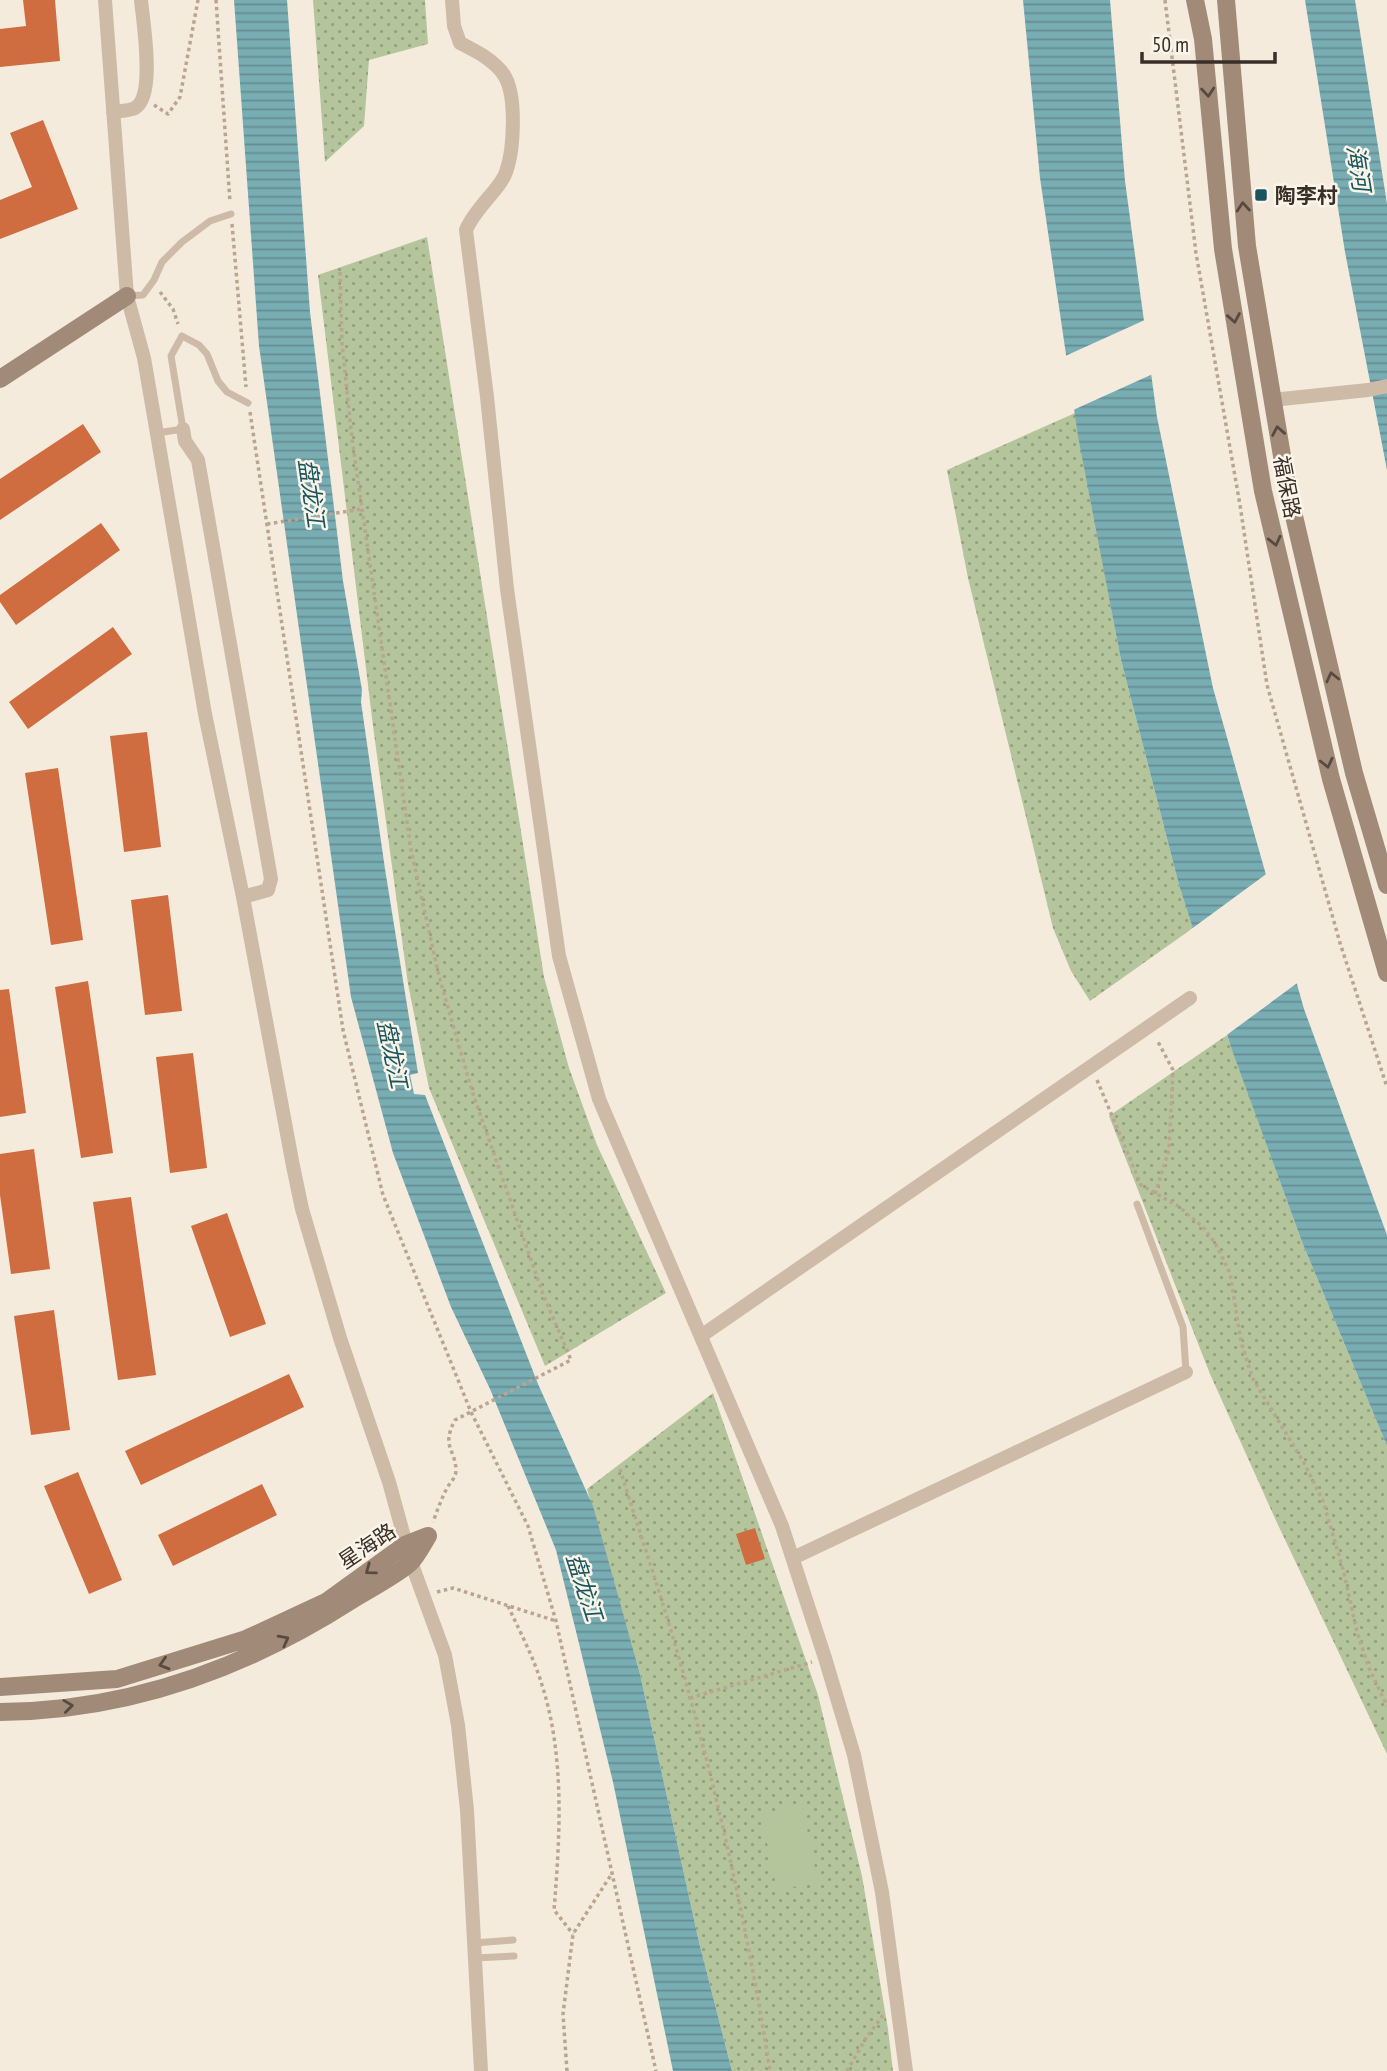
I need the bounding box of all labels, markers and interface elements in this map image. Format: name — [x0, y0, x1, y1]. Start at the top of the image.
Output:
scale bar — [1142, 21, 1275, 65]
text: 50 m — [1152, 31, 1189, 58]
one-way arrow — [1200, 87, 1215, 98]
water label: 海河 — [1341, 143, 1378, 197]
place label: 陶李村 — [1275, 182, 1338, 209]
marker: 陶李村 — [1253, 187, 1269, 203]
one-way arrow — [1236, 201, 1251, 212]
one-way arrow — [1226, 312, 1241, 324]
one-way arrow — [1271, 425, 1286, 437]
street label: 福保路 — [1268, 454, 1306, 520]
water label: 盘龙江 — [293, 457, 332, 532]
one-way arrow — [1267, 535, 1281, 547]
one-way arrow — [1326, 671, 1340, 683]
one-way arrow — [1319, 757, 1334, 769]
water label: 盘龙江 — [372, 1017, 415, 1094]
street label: 星海路 — [333, 1517, 401, 1575]
water label: 盘龙江 — [561, 1550, 610, 1627]
one-way arrow — [365, 1562, 378, 1575]
one-way arrow — [277, 1635, 289, 1648]
one-way arrow — [159, 1656, 171, 1671]
one-way arrow — [62, 1699, 74, 1714]

